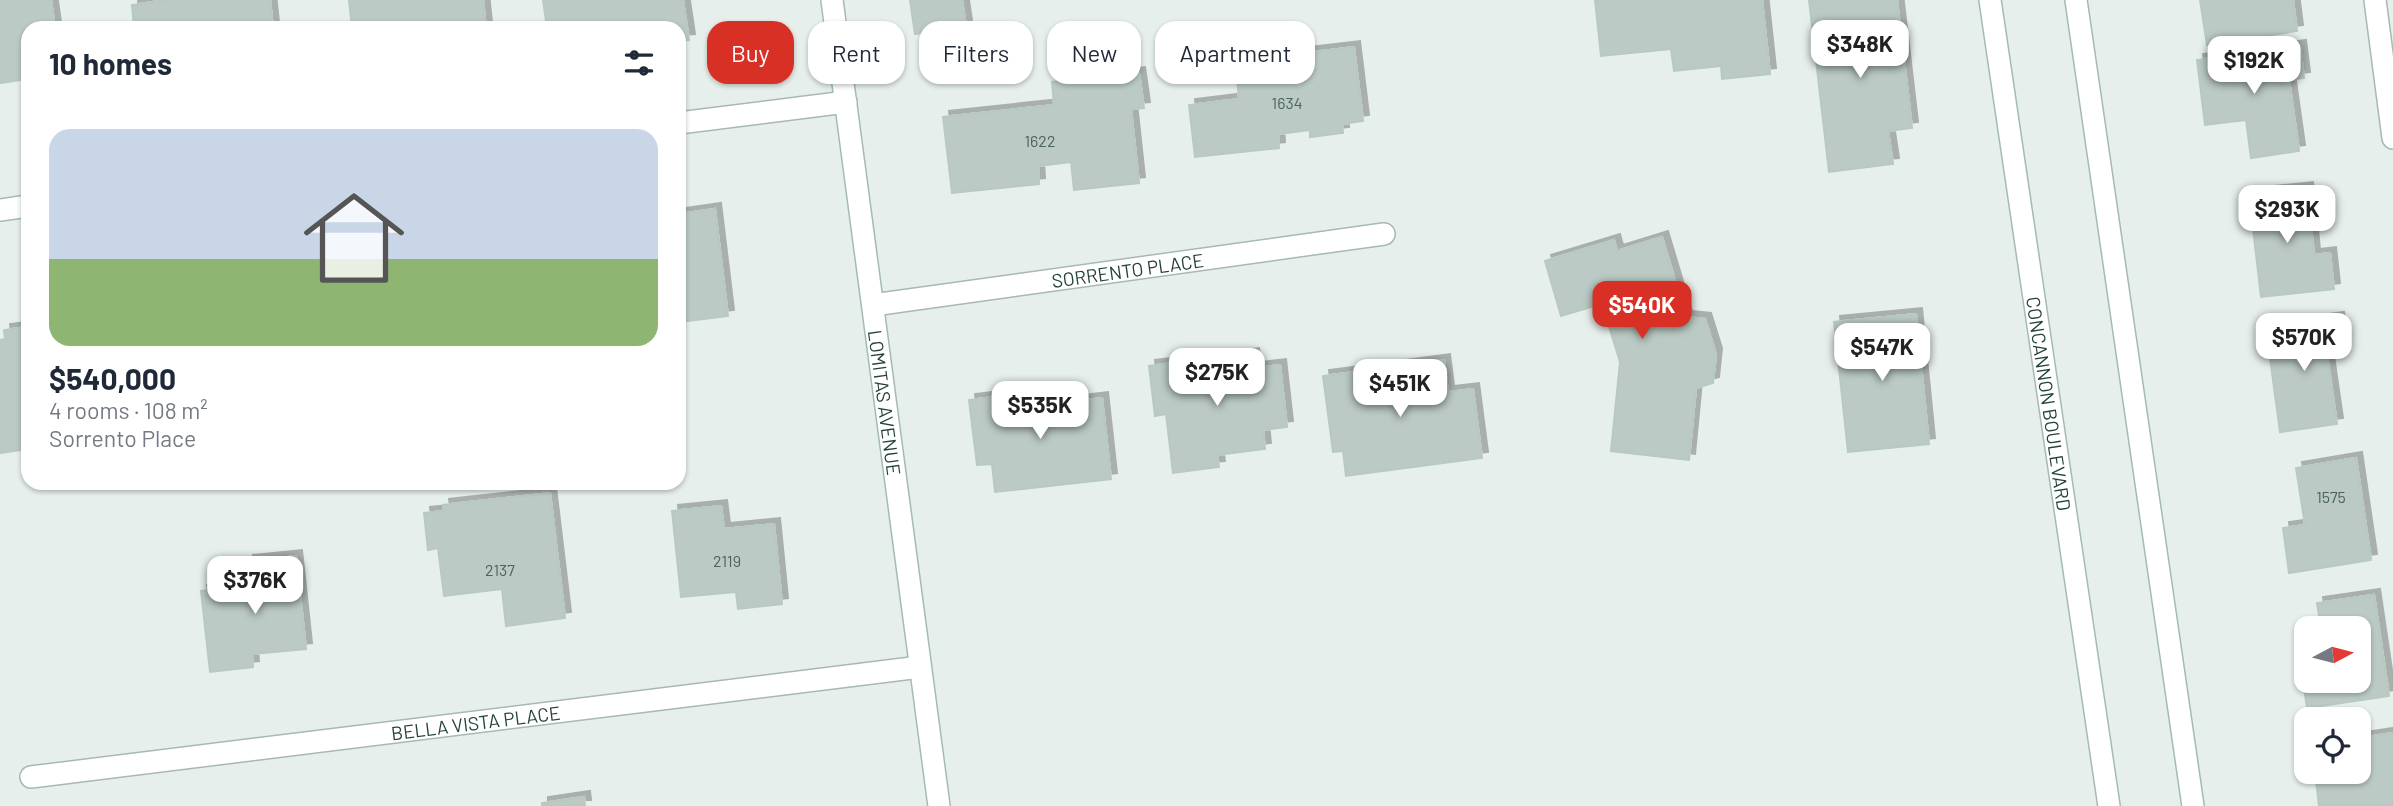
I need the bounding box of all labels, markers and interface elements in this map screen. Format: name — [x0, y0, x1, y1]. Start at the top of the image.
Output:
pin: $348K — [1811, 20, 1909, 80]
chip: Buy — [707, 21, 794, 84]
chip: Rent — [808, 21, 905, 84]
chip: Filters — [919, 21, 1033, 84]
chip: New — [1047, 21, 1141, 84]
chip: Apartment — [1155, 21, 1315, 84]
text: $348K — [1827, 29, 1893, 57]
pin: $192K — [2205, 36, 2303, 96]
icon: filters — [620, 44, 658, 82]
text: 10 homes — [49, 45, 172, 81]
text: $192K — [2224, 45, 2284, 73]
house number: 1634 — [1272, 93, 1302, 112]
house number: 1622 — [1025, 131, 1056, 150]
icon: home — [291, 175, 417, 301]
pin: $293K — [2238, 186, 2336, 245]
text: $293K — [2254, 194, 2320, 222]
street label: SORRENTO PLACE — [1050, 248, 1205, 292]
pin: $540K — [1593, 282, 1691, 341]
text: $540K — [1609, 290, 1675, 318]
street label: CONCANNON BOULEVARD — [2022, 295, 2077, 512]
pin: $570K — [2255, 314, 2353, 373]
text: $570K — [2272, 322, 2336, 350]
pin: $547K — [1833, 324, 1931, 383]
street label: LOMITAS AVENUE — [864, 328, 906, 477]
text: $547K — [1850, 332, 1914, 360]
pin: $275K — [1168, 348, 1266, 408]
text: $275K — [1185, 357, 1249, 385]
text: $540,000 — [49, 360, 176, 396]
pin: $451K — [1351, 360, 1449, 419]
text: $451K — [1369, 368, 1431, 396]
pin: $535K — [991, 382, 1089, 441]
text: $535K — [1008, 390, 1072, 418]
text: 4 rooms · 108 m² — [49, 396, 208, 424]
text: Sorrento Place — [49, 424, 196, 452]
house number: 1575 — [2316, 487, 2346, 506]
house number: 2119 — [713, 551, 741, 570]
pin: $376K — [206, 556, 304, 616]
house number: 2137 — [485, 560, 515, 579]
text: $376K — [223, 565, 287, 593]
north arrow — [2294, 616, 2371, 693]
map controls — [2294, 616, 2371, 784]
street label: BELLA VISTA PLACE — [390, 700, 562, 744]
button: locate — [2294, 707, 2371, 784]

